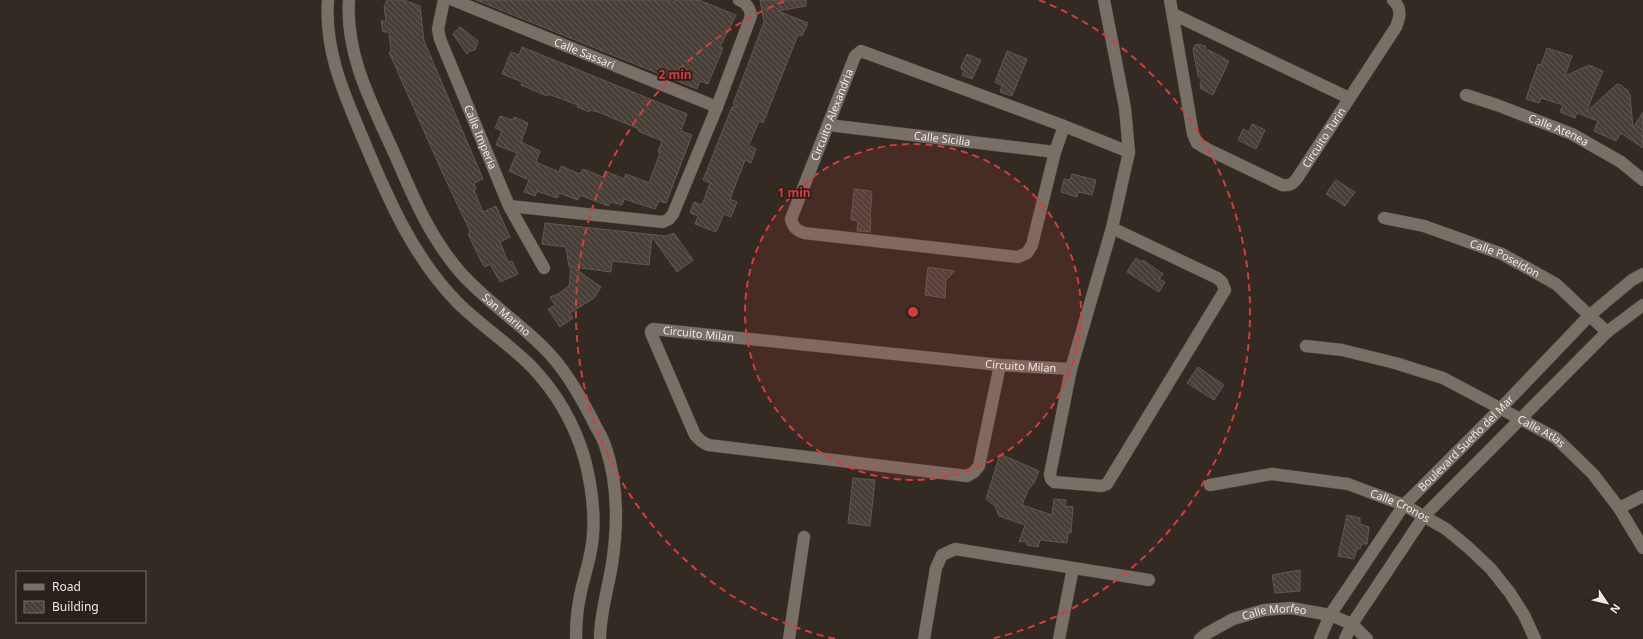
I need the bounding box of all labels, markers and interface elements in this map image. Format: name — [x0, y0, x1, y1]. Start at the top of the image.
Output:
street label: Calle Sassari — [552, 34, 617, 72]
text: 2 min — [658, 66, 692, 83]
street label: Circuito Alexandria — [807, 66, 856, 163]
street label: Calle Imperia — [461, 102, 501, 171]
street label: Circuito Turin — [1298, 104, 1349, 170]
street label: Calle Atenea — [1526, 110, 1592, 149]
street label: Calle Sicilia — [913, 127, 971, 149]
text: 1 min — [777, 184, 811, 201]
street label: Calle Poseidon — [1468, 235, 1543, 281]
street label: San Marino — [479, 290, 534, 339]
centre of rings — [906, 305, 920, 319]
street label: Circuito Milan — [662, 322, 735, 344]
street label: Circuito Milan — [985, 356, 1057, 375]
street label: Boulevard Sueño del Mar — [1414, 391, 1517, 494]
street label: Calle Atlas — [1515, 411, 1569, 450]
street label: Calle Cronos — [1368, 485, 1433, 525]
legend — [16, 571, 146, 623]
text: Road — [52, 578, 81, 595]
north arrow — [1587, 583, 1627, 623]
text: Building — [52, 598, 99, 615]
street label: Calle Morfeo — [1240, 600, 1308, 623]
text: N — [1607, 601, 1624, 617]

